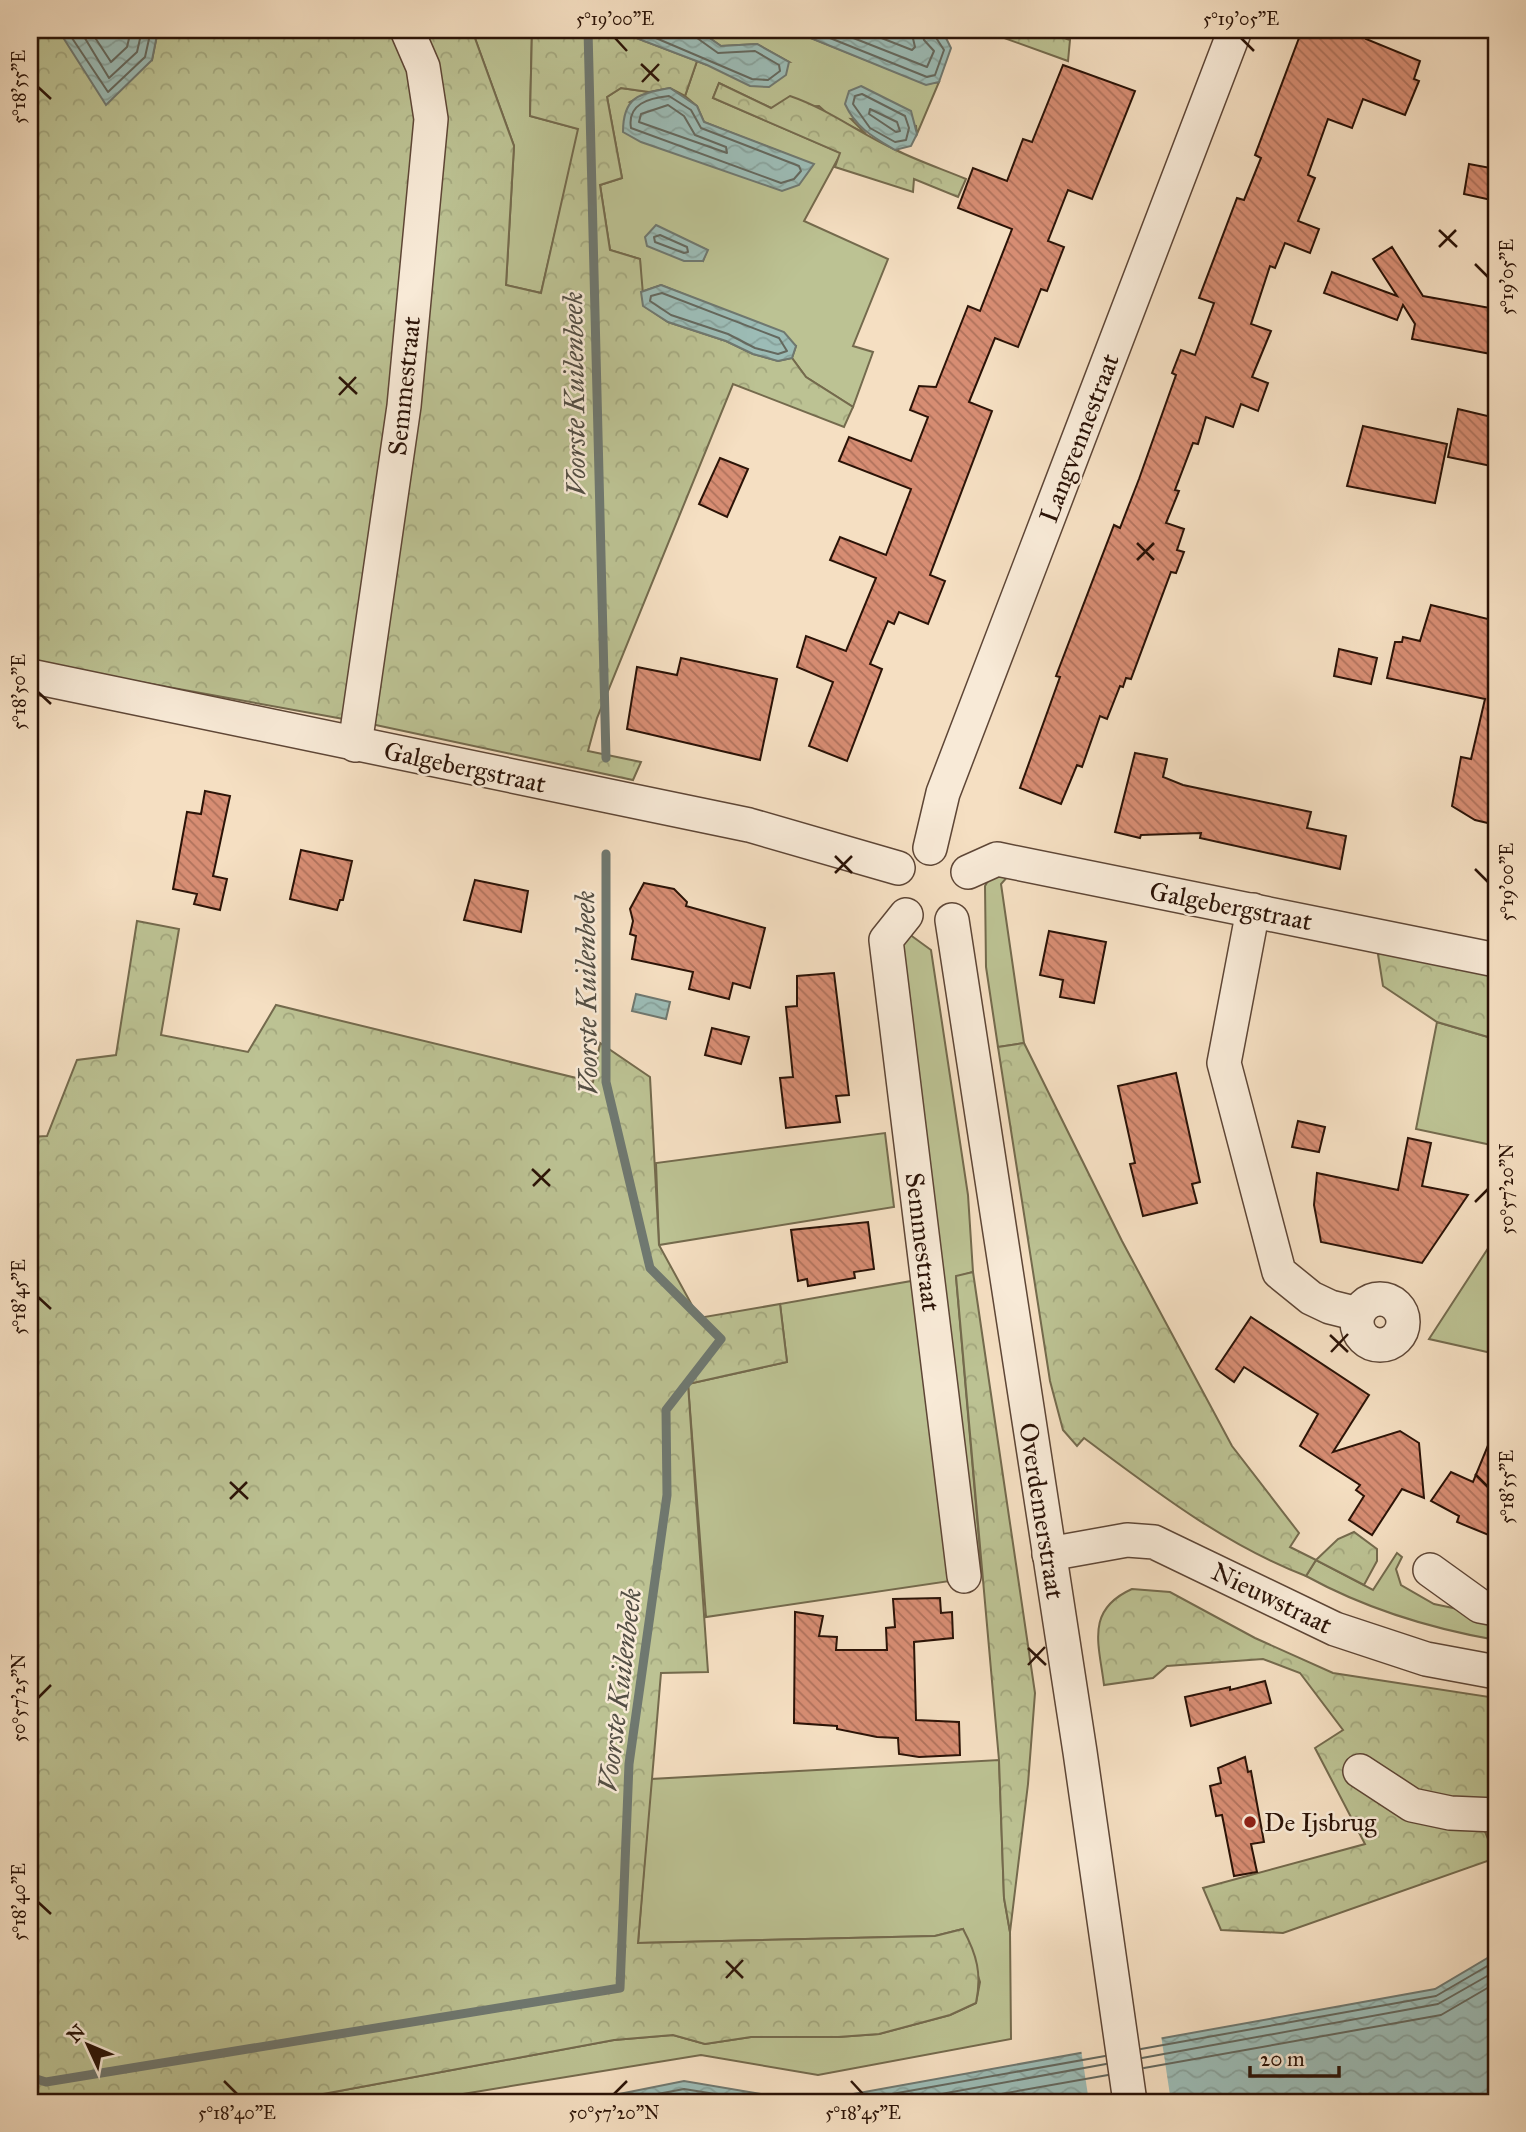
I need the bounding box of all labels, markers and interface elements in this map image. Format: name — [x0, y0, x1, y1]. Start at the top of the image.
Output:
text: 5°19'00"E — [576, 8, 654, 30]
text: 5°19'05"E — [1203, 8, 1279, 30]
text: 5°18'55"E — [8, 50, 30, 124]
text: 5°19'05"E — [1496, 239, 1518, 315]
water label: Voorste Kuilenbeek — [555, 291, 594, 497]
street label: Semmestraat — [381, 315, 427, 457]
street label: Langvennestraat — [1032, 349, 1126, 527]
text: 5°18'50"E — [8, 654, 30, 730]
street label: Galgebergstraat — [381, 734, 549, 800]
text: 5°19'00"E — [1496, 843, 1518, 921]
street label: Galgebergstraat — [1147, 875, 1315, 937]
water label: Voorste Kuilenbeek — [567, 890, 606, 1096]
text: 50°57'20"N — [1496, 1144, 1518, 1234]
street label: Semmestraat — [899, 1171, 947, 1313]
text: 5°18'45"E — [8, 1259, 30, 1335]
street label: Overdemerstraat — [1012, 1420, 1072, 1602]
text: 5°18'55"E — [1496, 1450, 1518, 1524]
street label: Nieuwstraat — [1206, 1555, 1338, 1641]
water label: Voorste Kuilenbeek — [590, 1586, 649, 1794]
text: 50°57'25"N — [8, 1654, 30, 1742]
place label: De Ijsbrug — [1264, 1806, 1377, 1838]
marker: De Ijsbrug — [1242, 1814, 1258, 1830]
text: 5°18'40"E — [8, 1863, 30, 1941]
north arrow — [52, 2010, 122, 2080]
text: N — [62, 2020, 90, 2047]
scale bar — [1250, 2034, 1339, 2078]
text: 20 m — [1260, 2046, 1305, 2072]
text: 5°18'40"E — [198, 2102, 276, 2124]
text: 50°57'20"N — [569, 2102, 659, 2124]
text: 5°18'45"E — [825, 2102, 901, 2124]

